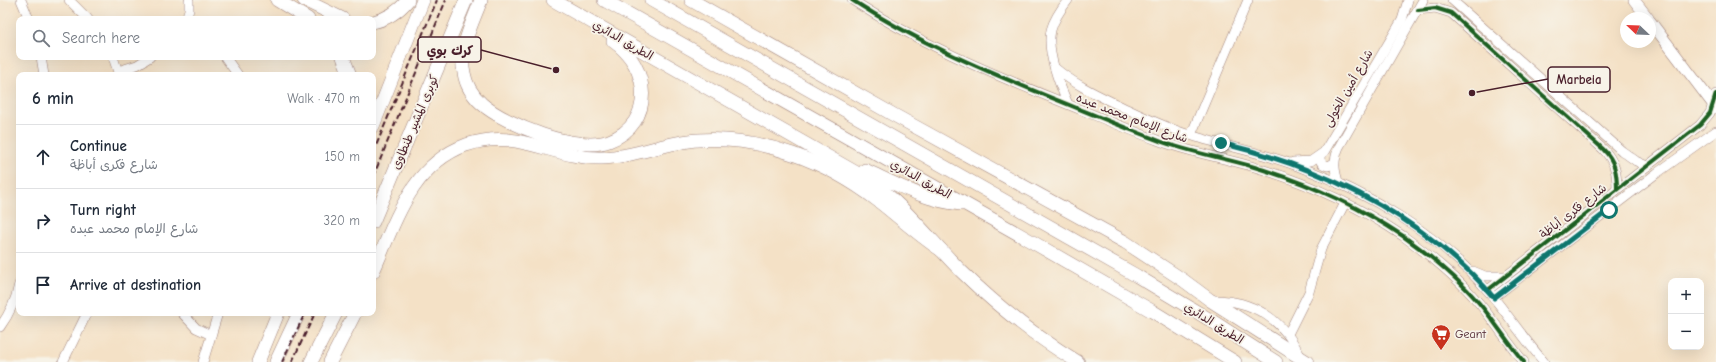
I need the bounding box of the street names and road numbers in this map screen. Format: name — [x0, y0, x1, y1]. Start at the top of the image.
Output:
street label: الطريق الدائري — [589, 17, 656, 65]
street label: شارع أمين الخولى — [1320, 47, 1378, 130]
street label: كوبرى المشير طنطاوى — [389, 73, 442, 172]
street label: شارع الإمام محمد عبده — [1074, 90, 1190, 148]
street label: الطريق الدائري — [887, 156, 954, 203]
street label: شارع فكرى أباظة — [1537, 181, 1610, 243]
street label: الطريق الدائري — [1180, 299, 1246, 349]

